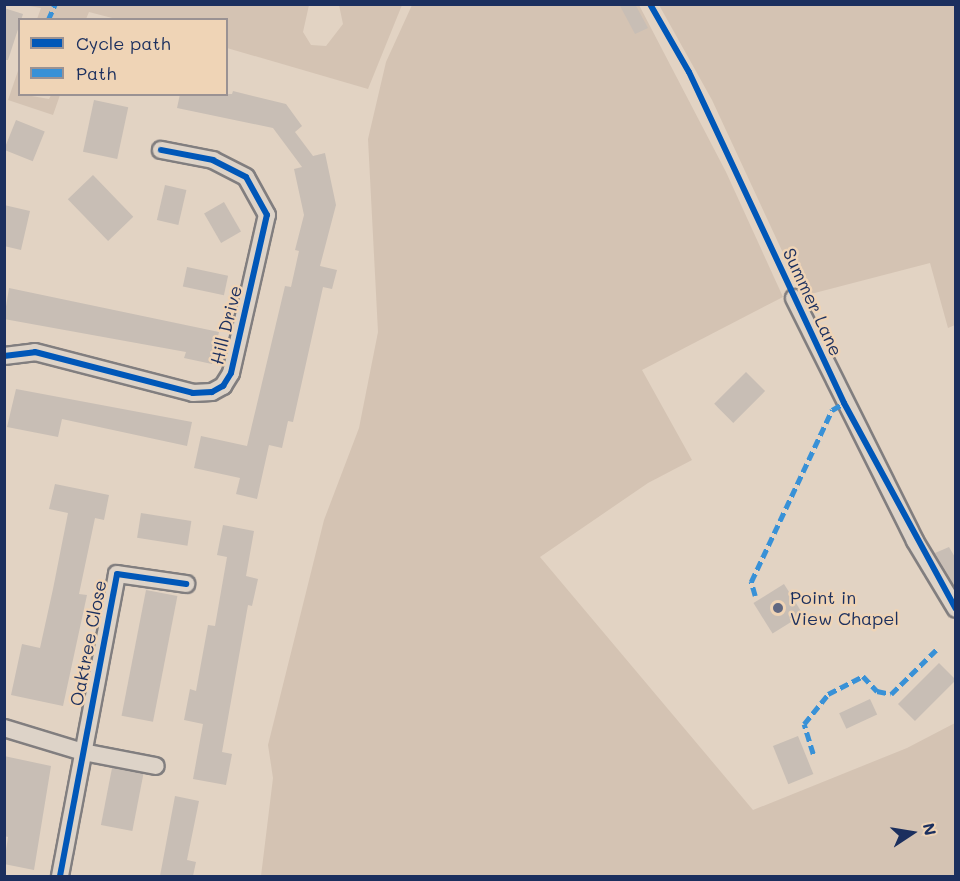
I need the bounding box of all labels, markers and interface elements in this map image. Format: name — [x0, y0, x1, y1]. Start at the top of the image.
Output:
legend — [18, 18, 228, 96]
text: Cycle path — [76, 31, 171, 55]
text: Path — [76, 61, 116, 85]
street label: Summer Lane — [779, 245, 847, 359]
street label: Hill Drive — [206, 283, 246, 367]
street label: Oaktree Close — [65, 578, 111, 708]
place label: Point in View Chapel — [790, 587, 899, 630]
marker: Point in View Chapel — [771, 601, 785, 615]
north arrow — [882, 803, 942, 863]
text: N — [919, 821, 942, 837]

